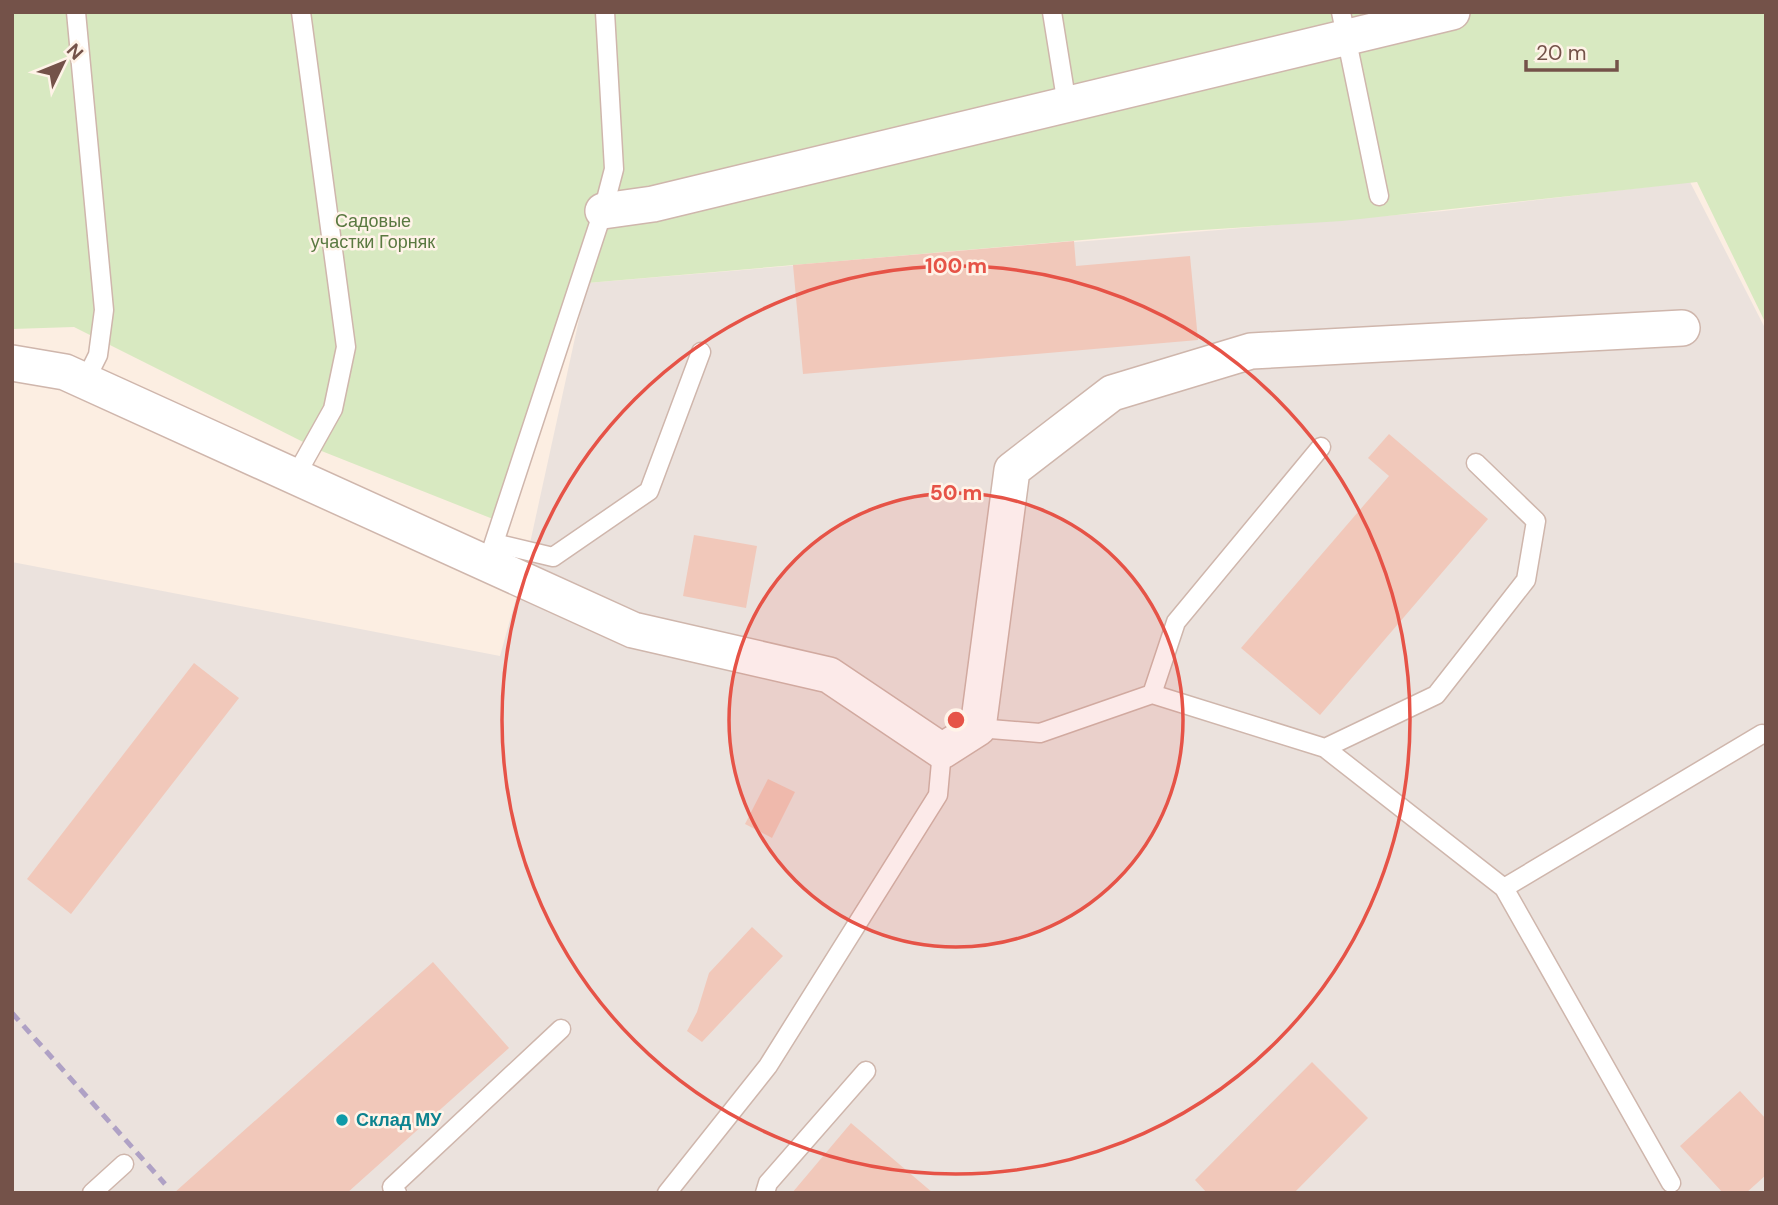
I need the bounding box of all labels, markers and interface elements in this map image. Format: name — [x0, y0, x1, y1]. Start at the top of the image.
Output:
north arrow — [28, 28, 98, 98]
scale bar — [1526, 28, 1617, 72]
text: N — [61, 38, 89, 65]
text: 20 m — [1536, 39, 1587, 67]
park label: Садовые участки Горняк — [311, 209, 435, 254]
text: 100 m — [925, 252, 987, 280]
text: 50 m — [930, 479, 982, 507]
centre of rings — [944, 708, 968, 732]
place label: Склад МУ — [356, 1108, 442, 1132]
marker: Склад МУ — [334, 1112, 350, 1128]

